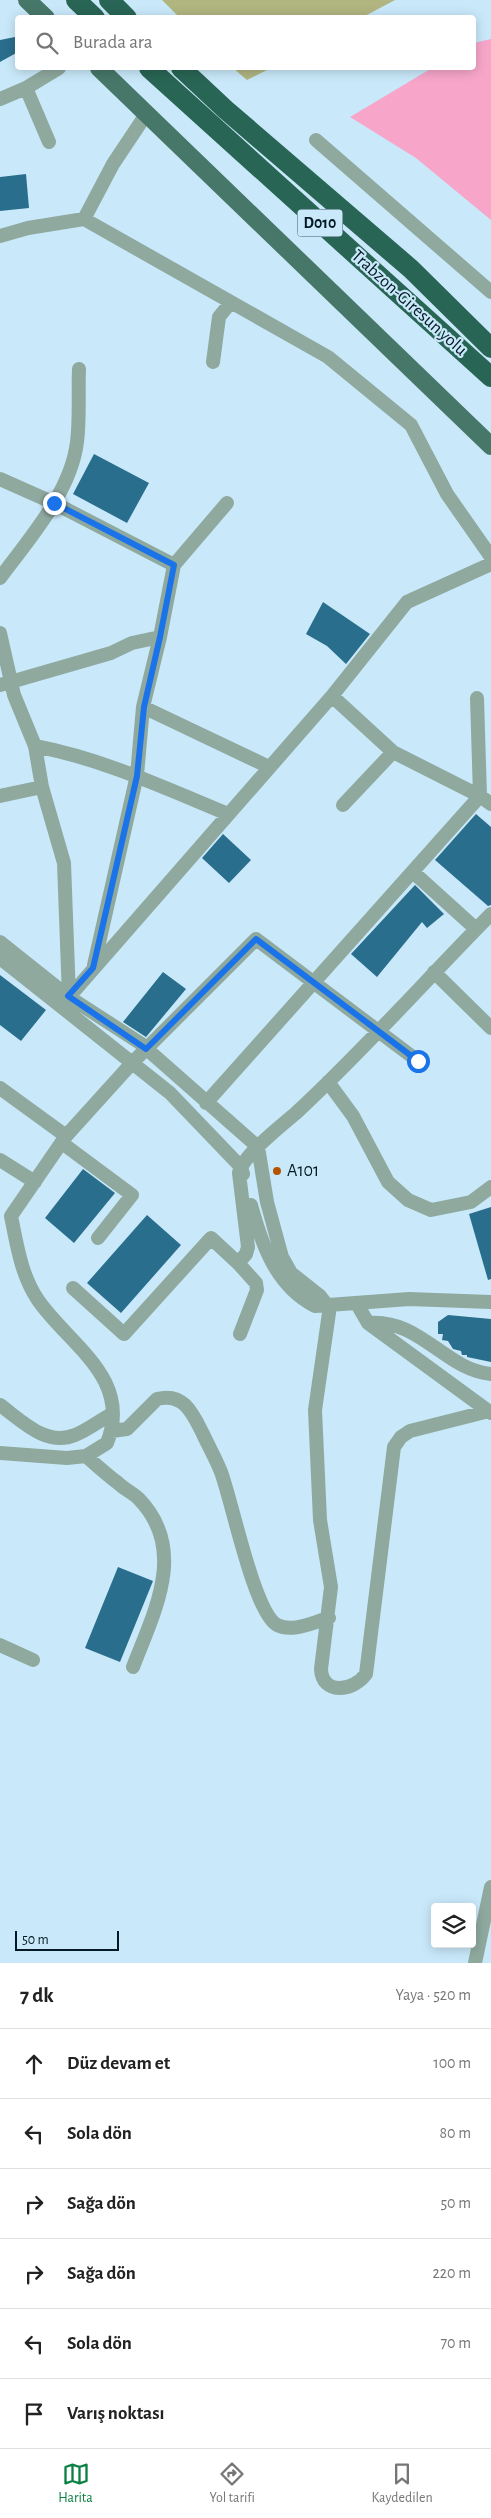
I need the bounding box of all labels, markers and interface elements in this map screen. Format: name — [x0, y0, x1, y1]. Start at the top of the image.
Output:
search box — [15, 15, 476, 70]
icon: search — [33, 29, 61, 57]
text: Burada ara — [73, 33, 152, 52]
road number: D010 — [298, 210, 342, 237]
street label: Trabzon-Giresun yolu — [348, 247, 470, 359]
route end — [43, 492, 66, 515]
route start — [407, 1050, 430, 1073]
place label: A101 — [287, 1162, 319, 1180]
marker: A101 — [271, 1165, 283, 1177]
map controls — [431, 1903, 476, 1948]
button: layers — [431, 1903, 476, 1948]
scale bar — [15, 1928, 119, 1951]
text: 50 m — [22, 1933, 49, 1947]
text: 7 dk — [20, 1985, 54, 2006]
text: Yaya · 520 m — [396, 1987, 471, 2003]
icon: ahead — [20, 2050, 48, 2078]
text: Düz devam et — [67, 2054, 170, 2073]
text: 100 m — [433, 2055, 471, 2071]
icon: left — [20, 2120, 48, 2148]
text: Sola dön — [67, 2124, 132, 2143]
text: 80 m — [440, 2125, 471, 2141]
icon: right — [20, 2190, 48, 2218]
text: Sağa dön — [67, 2194, 136, 2213]
text: 50 m — [440, 2195, 471, 2211]
icon: right — [20, 2260, 48, 2288]
text: Sağa dön — [67, 2264, 136, 2283]
text: 220 m — [433, 2265, 471, 2281]
icon: left — [20, 2330, 48, 2358]
text: Sola dön — [67, 2334, 132, 2353]
text: 70 m — [440, 2335, 471, 2351]
icon: arrive — [20, 2400, 48, 2428]
text: Varış noktası — [67, 2404, 165, 2423]
tab: Harita — [58, 2460, 93, 2507]
tab: Yol tarifi — [209, 2460, 255, 2507]
tab: Kaydedilen — [372, 2460, 433, 2507]

